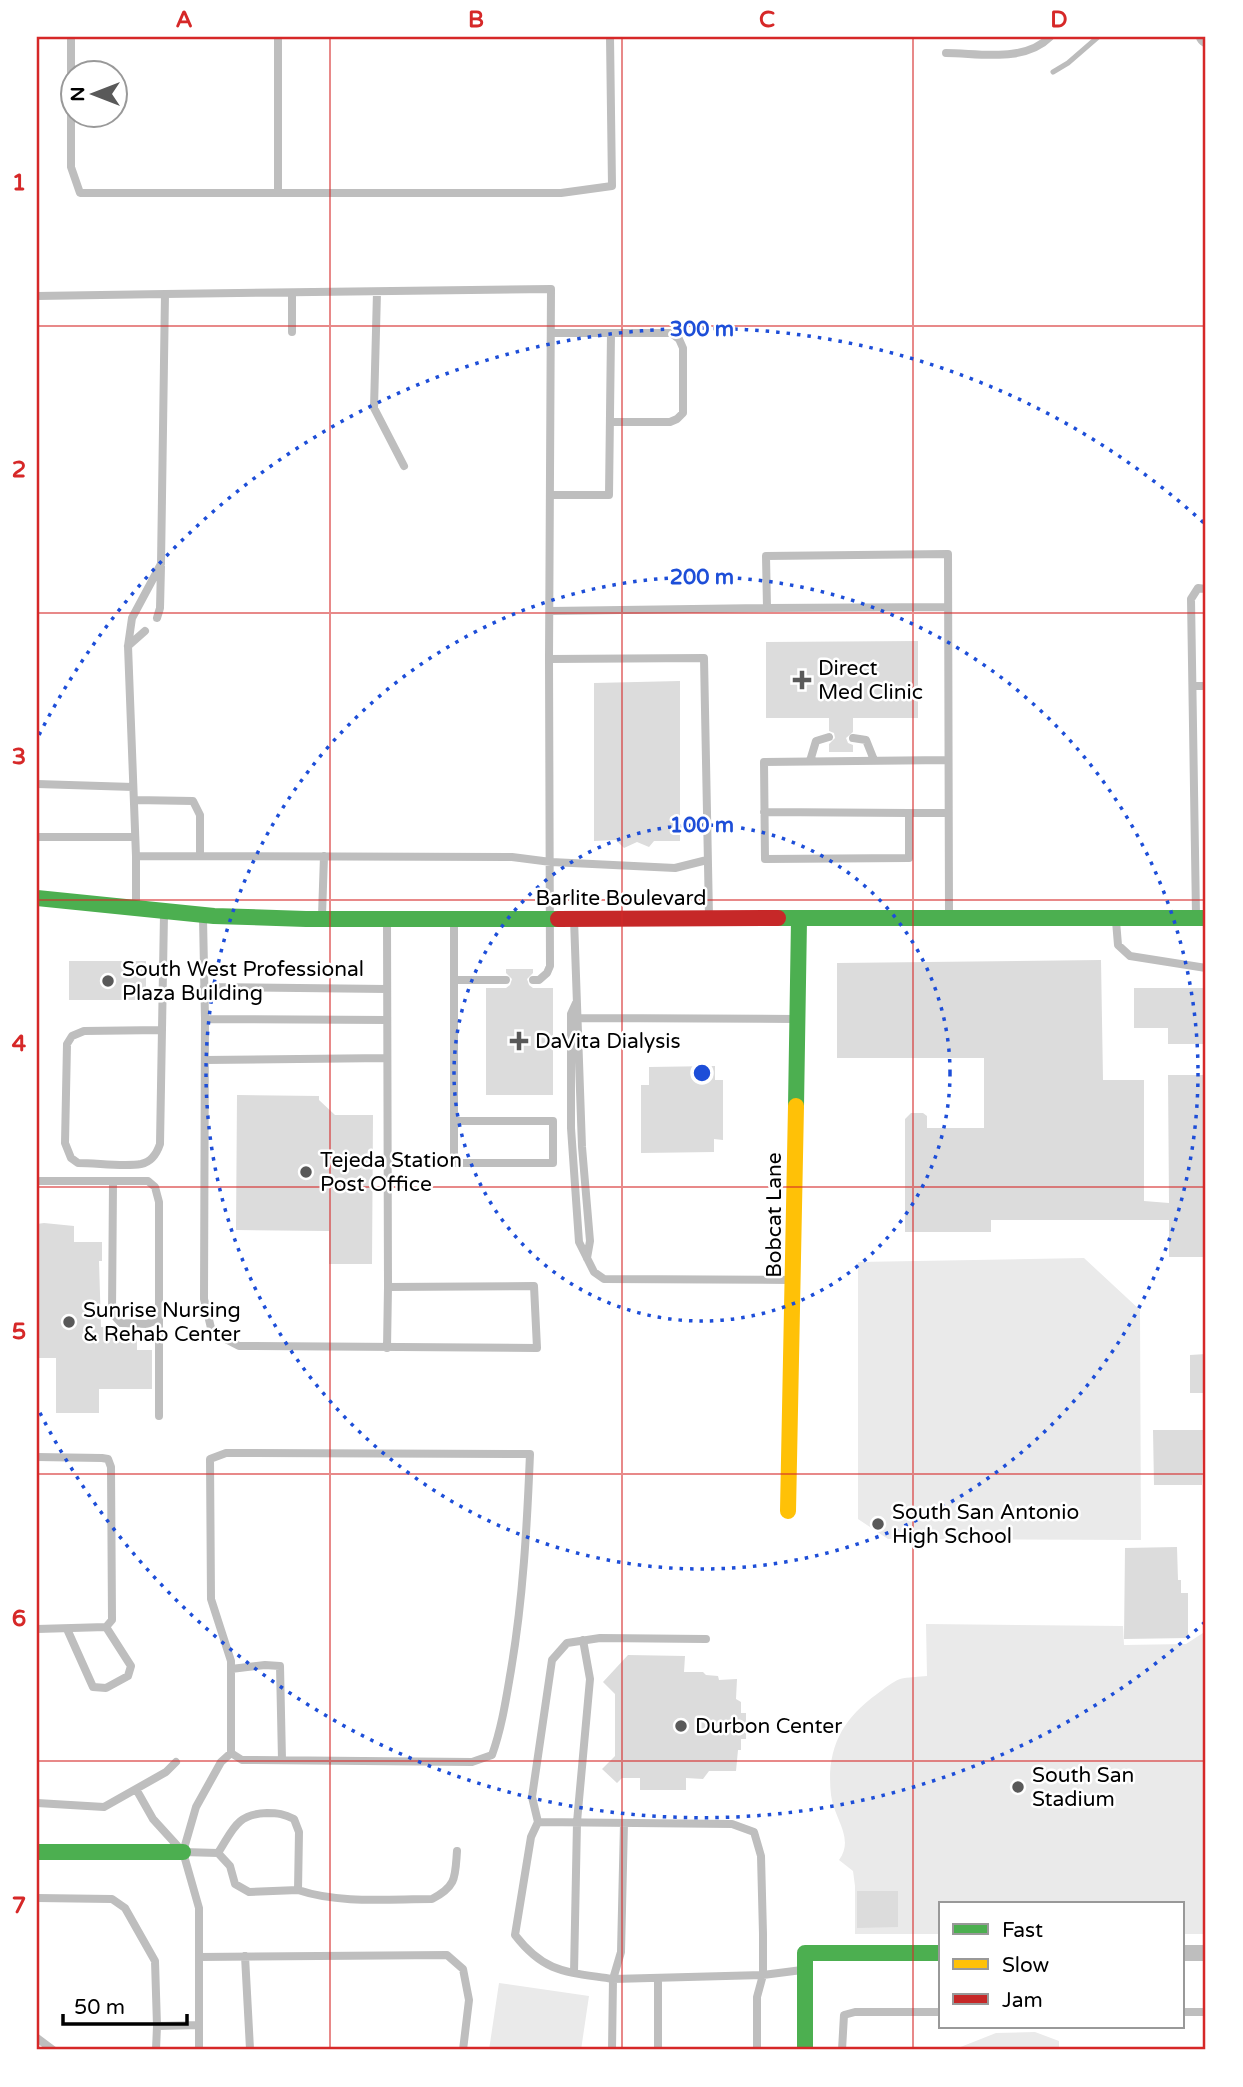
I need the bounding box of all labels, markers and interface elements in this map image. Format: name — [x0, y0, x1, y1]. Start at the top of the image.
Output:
text: A — [175, 6, 193, 34]
text: B — [468, 6, 484, 34]
text: C — [759, 6, 775, 34]
text: D — [1050, 6, 1068, 34]
north arrow — [60, 60, 130, 130]
text: N — [67, 86, 89, 102]
text: 1 — [12, 169, 26, 197]
text: 300 m — [670, 317, 734, 342]
text: 2 — [12, 456, 26, 484]
text: 200 m — [670, 565, 734, 590]
place label: Direct Med Clinic — [818, 656, 923, 705]
marker: Direct Med Clinic — [792, 670, 812, 690]
text: 3 — [12, 743, 26, 771]
text: 100 m — [670, 813, 734, 838]
street label: Barlite Boulevard — [536, 886, 706, 911]
place label: South West Professional Plaza Building — [122, 957, 364, 1006]
marker: South West Professional Plaza Building — [100, 973, 116, 989]
place label: DaVita Dialysis — [535, 1029, 681, 1054]
text: 4 — [12, 1030, 27, 1058]
marker: DaVita Dialysis — [509, 1031, 529, 1051]
centre of rings — [690, 1061, 714, 1085]
place label: Tejeda Station Post Office — [320, 1148, 462, 1197]
street label: Bobcat Lane — [762, 1152, 787, 1278]
marker: Tejeda Station Post Office — [298, 1164, 314, 1180]
place label: Sunrise Nursing & Rehab Center — [83, 1298, 241, 1347]
marker: Sunrise Nursing & Rehab Center — [61, 1314, 77, 1330]
text: 5 — [12, 1318, 26, 1346]
place label: South San Antonio High School — [892, 1500, 1079, 1549]
marker: South San Antonio High School — [870, 1516, 886, 1532]
text: 6 — [12, 1605, 26, 1633]
place label: Durbon Center — [695, 1714, 842, 1739]
marker: Durbon Center — [673, 1718, 689, 1734]
place label: South San Stadium — [1032, 1763, 1134, 1812]
marker: South San Stadium — [1010, 1779, 1026, 1795]
text: 7 — [12, 1892, 26, 1920]
legend — [939, 1902, 1184, 2028]
text: Fast — [1002, 1918, 1043, 1943]
text: Slow — [1002, 1953, 1050, 1978]
scale bar — [63, 1982, 187, 2026]
text: Jam — [1002, 1988, 1043, 2013]
text: 50 m — [74, 1995, 125, 2020]

